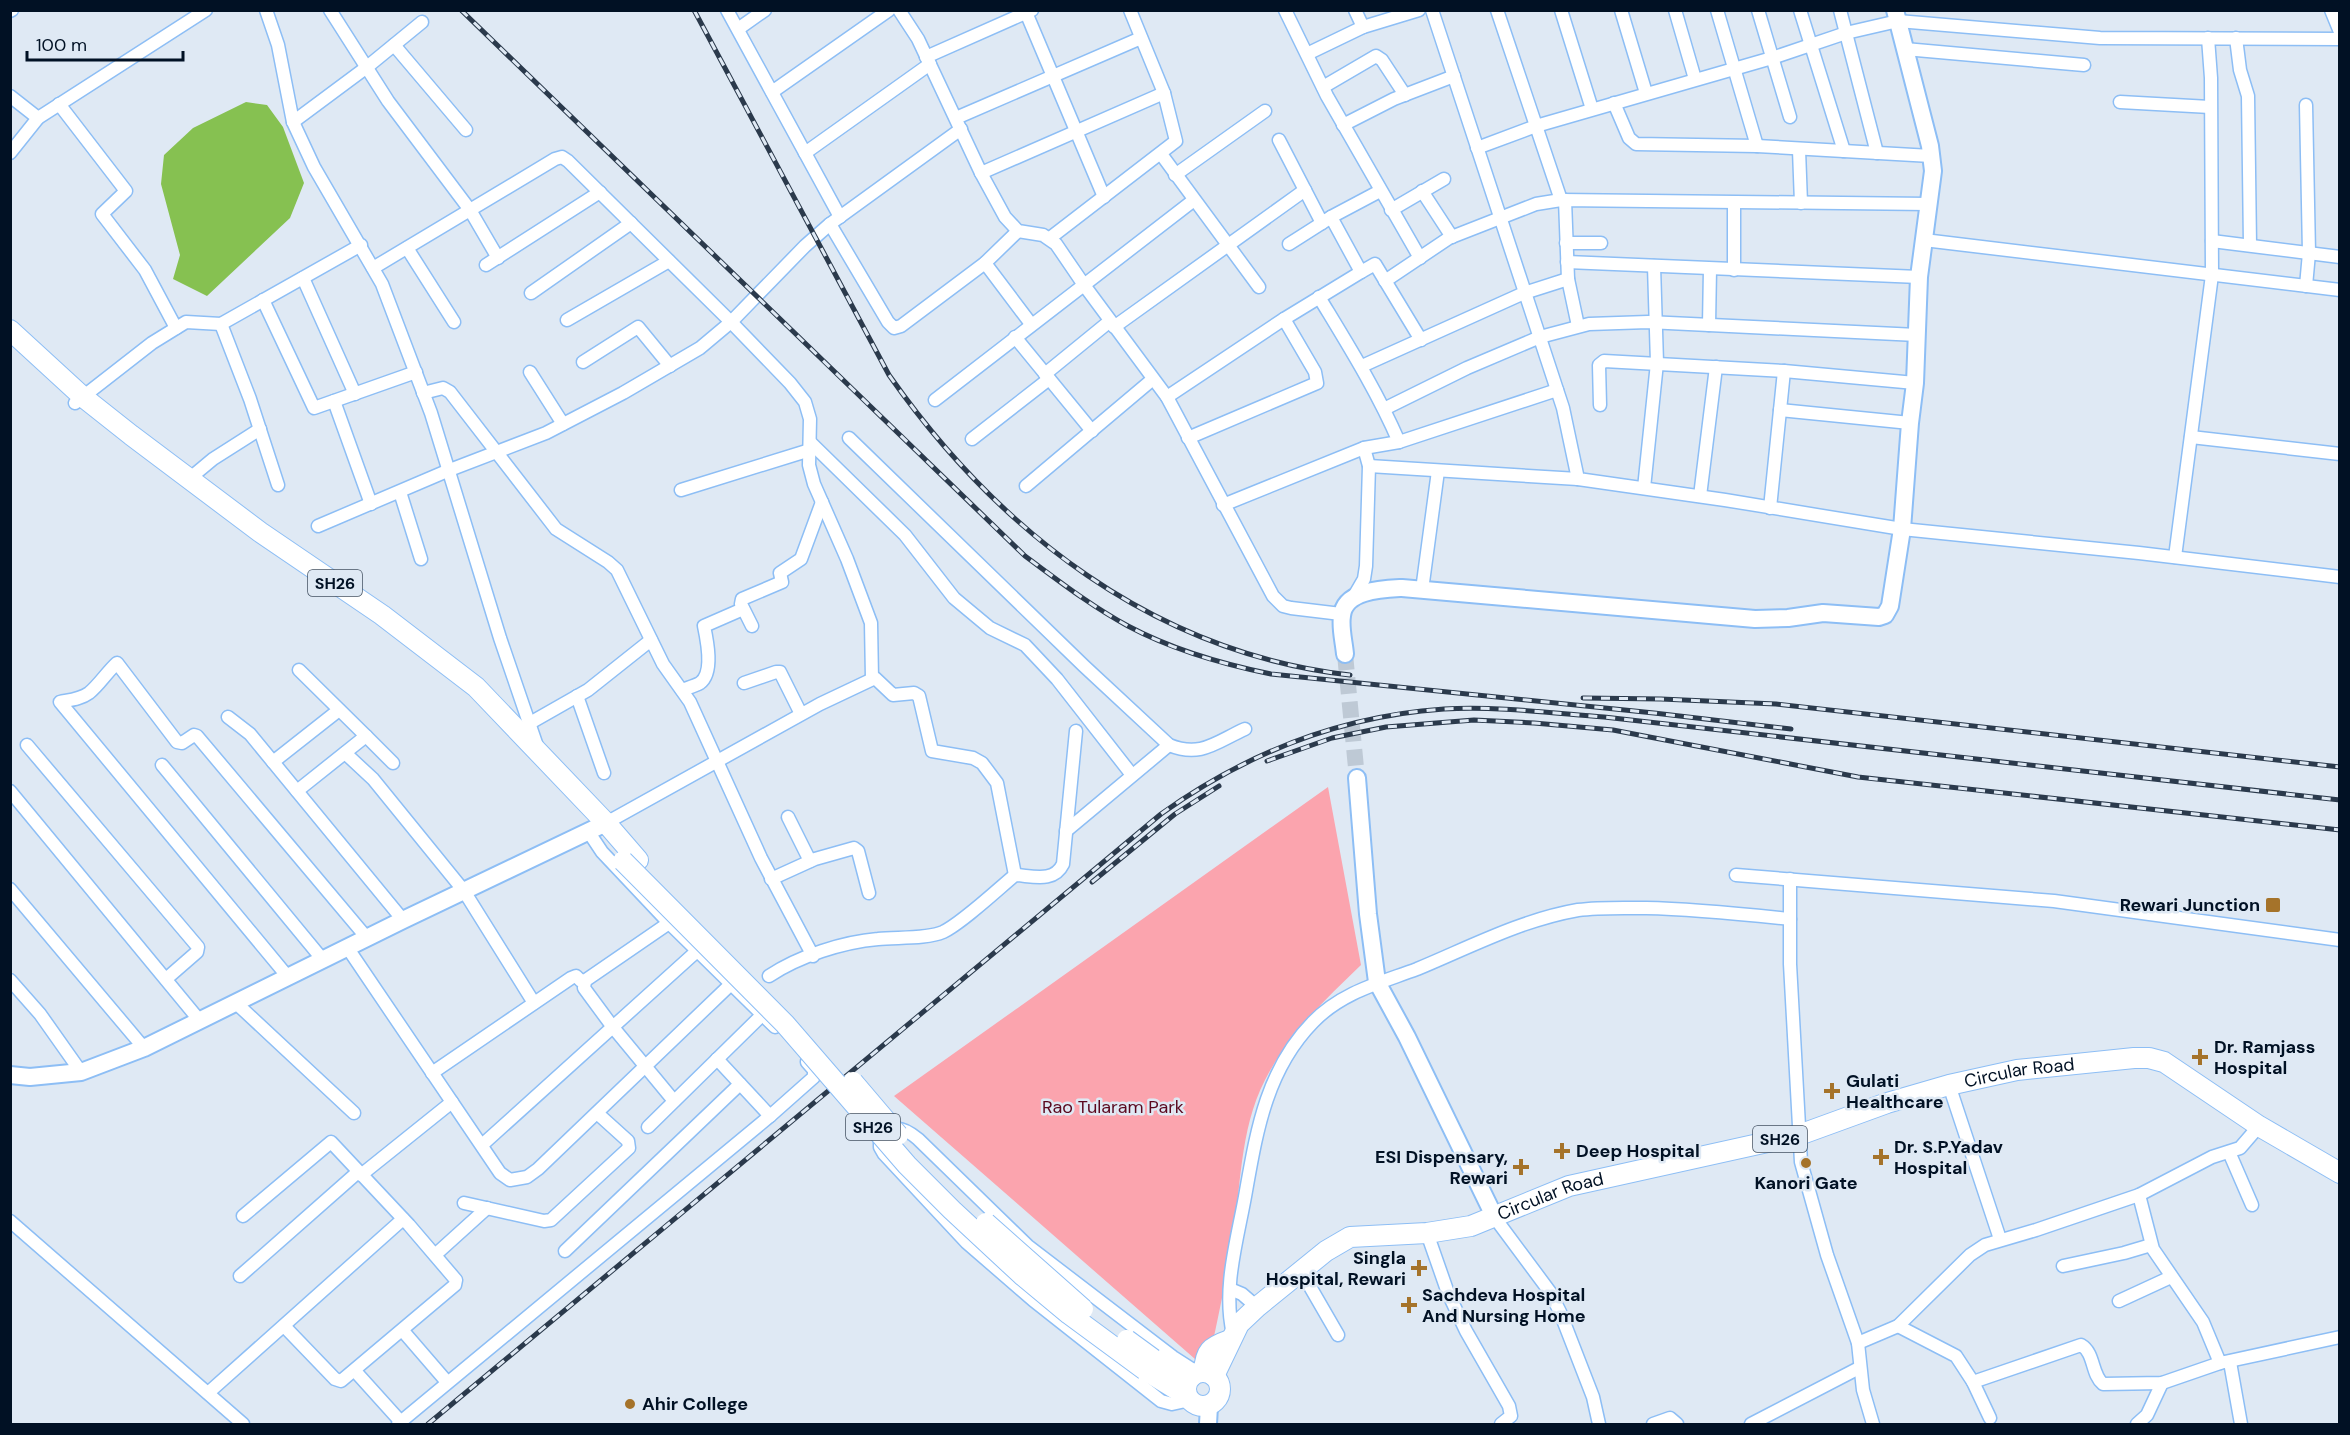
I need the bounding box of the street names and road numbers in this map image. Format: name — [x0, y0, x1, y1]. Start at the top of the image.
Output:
road number: SH26 — [308, 570, 362, 596]
street label: Circular Road — [1962, 1052, 2076, 1093]
road number: SH26 — [846, 1114, 900, 1140]
road number: SH26 — [1753, 1126, 1807, 1152]
street label: Circular Road — [1494, 1167, 1606, 1226]

